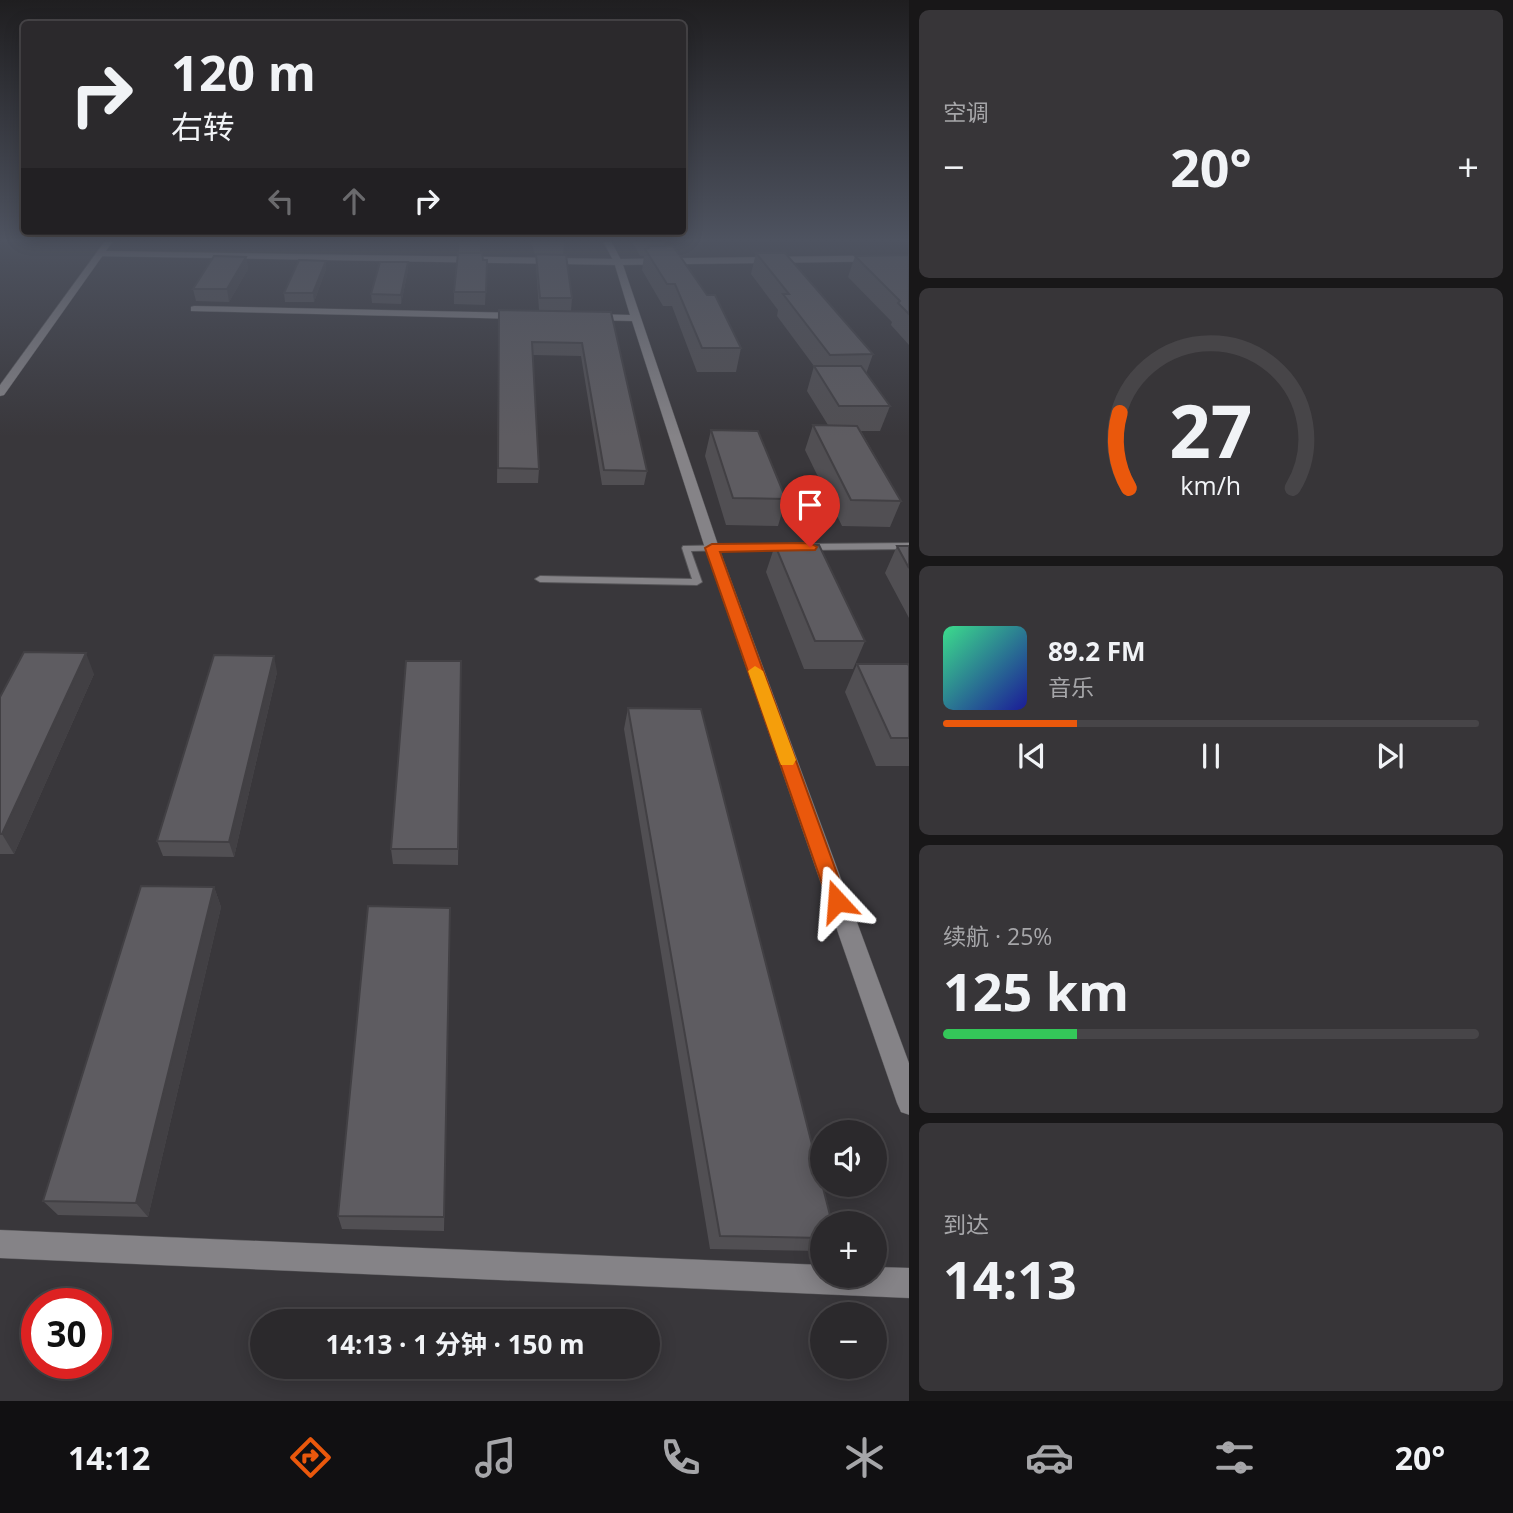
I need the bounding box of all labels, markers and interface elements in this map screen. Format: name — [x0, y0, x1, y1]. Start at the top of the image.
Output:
text: 120 m — [171, 39, 316, 105]
icon: right — [56, 49, 147, 140]
text: 空调 — [943, 96, 989, 128]
text: 右转 — [171, 105, 235, 148]
text: 20° — [1170, 131, 1252, 202]
text: − — [943, 140, 965, 192]
text: + — [1457, 140, 1479, 192]
icon: left — [262, 182, 300, 220]
icon: ahead — [335, 182, 373, 220]
icon: right — [408, 182, 446, 220]
text: 27 — [1169, 381, 1253, 480]
text: km/h — [1181, 468, 1241, 502]
pin — [780, 475, 840, 547]
icon: arrive — [791, 486, 829, 524]
text: 89.2 FM — [1048, 633, 1146, 669]
text: 音乐 — [1048, 671, 1094, 703]
icon: previous — [1013, 737, 1051, 775]
icon: pause — [1192, 737, 1230, 775]
icon: next — [1371, 737, 1409, 775]
position arrow — [800, 864, 874, 938]
text: 续航 · 25% — [943, 920, 1052, 952]
text: 125 km — [943, 955, 1129, 1026]
map controls — [810, 1120, 887, 1379]
button: sound — [810, 1120, 887, 1197]
text: 到达 — [943, 1208, 989, 1240]
button: + — [810, 1211, 887, 1288]
text: 14:13 — [943, 1243, 1077, 1314]
speed limit sign: 30 — [21, 1288, 112, 1379]
button: − — [810, 1302, 887, 1379]
text: 14:13 · 1 分钟 · 150 m — [325, 1326, 585, 1362]
icon: directions — [286, 1433, 335, 1482]
icon: music — [471, 1433, 520, 1482]
icon: phone — [656, 1433, 705, 1482]
icon: climate — [840, 1433, 889, 1482]
icon: car — [1025, 1433, 1074, 1482]
icon: filters — [1210, 1433, 1259, 1482]
text: 14:12 — [68, 1436, 150, 1479]
text: 20° — [1395, 1436, 1445, 1479]

